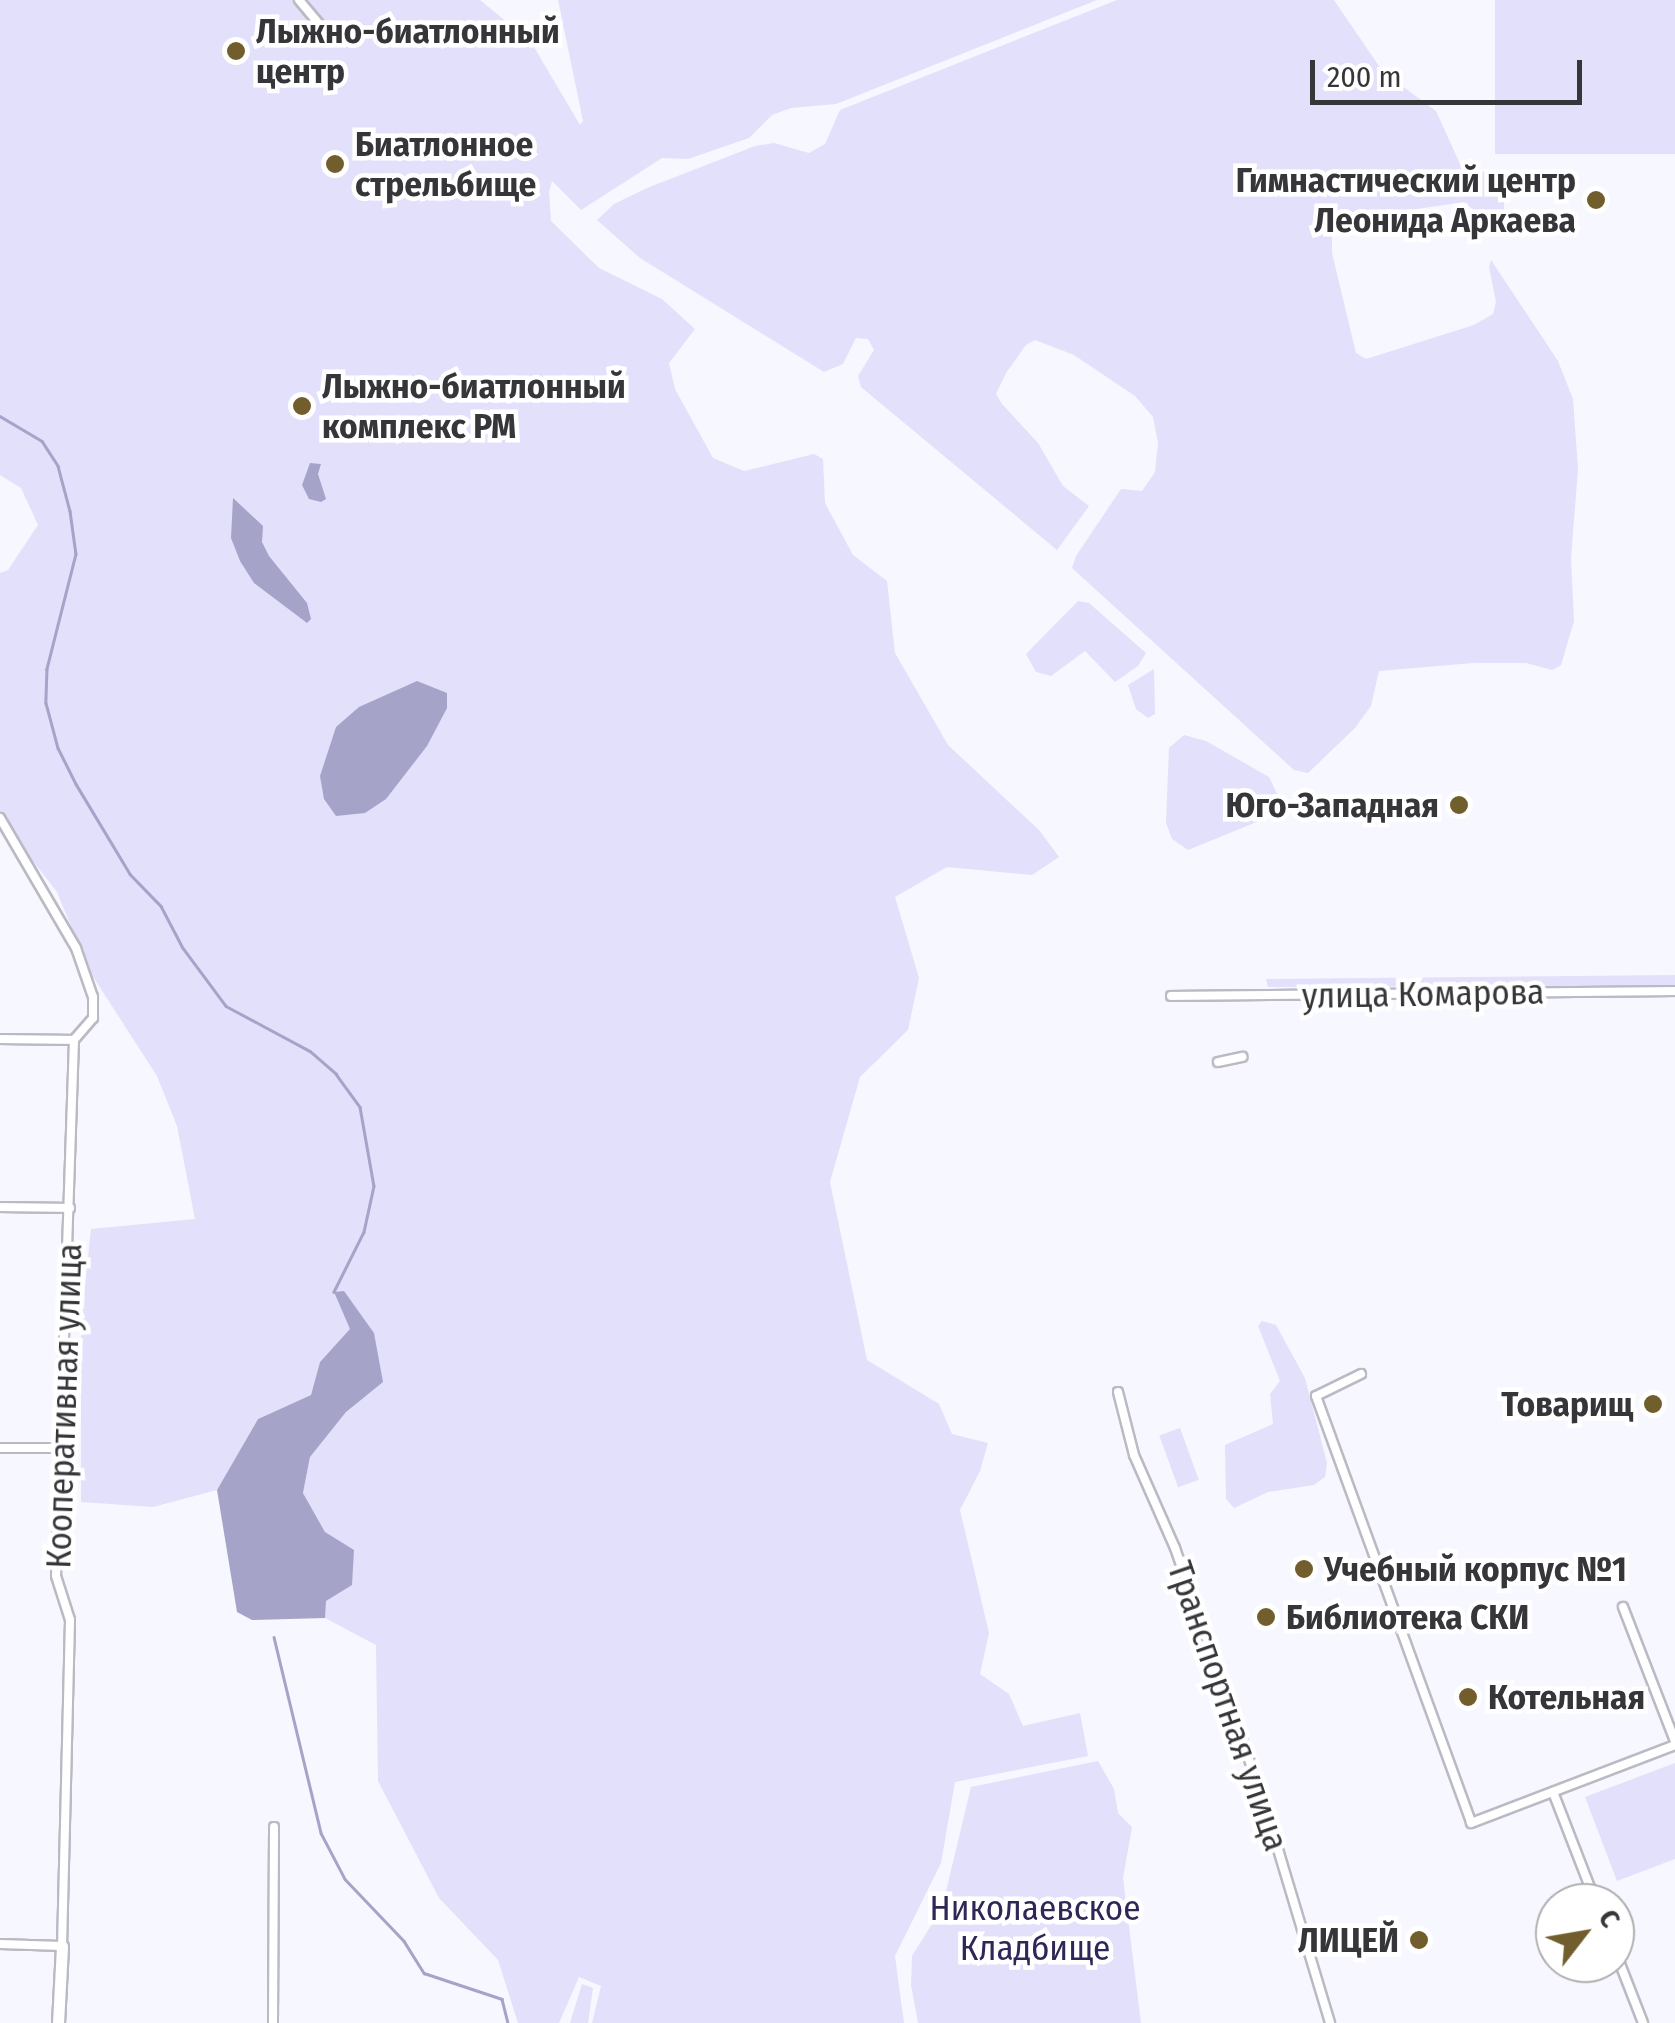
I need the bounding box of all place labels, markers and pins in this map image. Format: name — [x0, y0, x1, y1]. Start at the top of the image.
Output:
place label: Лыжно-биатлонный центр — [256, 10, 560, 92]
marker: Лыжно-биатлонный центр — [225, 40, 247, 62]
place label: Биатлонное стрельбище — [355, 123, 536, 205]
marker: Биатлонное стрельбище — [324, 153, 346, 175]
place label: Гимнастический центр Леонида Аркаева — [1236, 159, 1576, 241]
marker: Гимнастический центр Леонида Аркаева — [1585, 189, 1607, 211]
place label: Лыжно-биатлонный комплекс РМ — [322, 365, 626, 447]
marker: Лыжно-биатлонный комплекс РМ — [291, 395, 313, 417]
place label: Юго-Западная — [1225, 784, 1439, 826]
marker: Юго-Западная — [1448, 794, 1470, 816]
place label: Товарищ — [1501, 1383, 1633, 1425]
marker: Товарищ — [1642, 1393, 1664, 1415]
place label: Учебный корпус №1 — [1324, 1548, 1627, 1590]
marker: Учебный корпус №1 — [1293, 1558, 1315, 1580]
place label: Библиотека СКИ — [1286, 1596, 1529, 1638]
marker: Библиотека СКИ — [1255, 1606, 1277, 1628]
place label: Котельная — [1488, 1676, 1645, 1718]
marker: Котельная — [1457, 1686, 1479, 1708]
place label: ЛИЦЕЙ — [1298, 1919, 1399, 1961]
marker: ЛИЦЕЙ — [1408, 1929, 1430, 1951]

